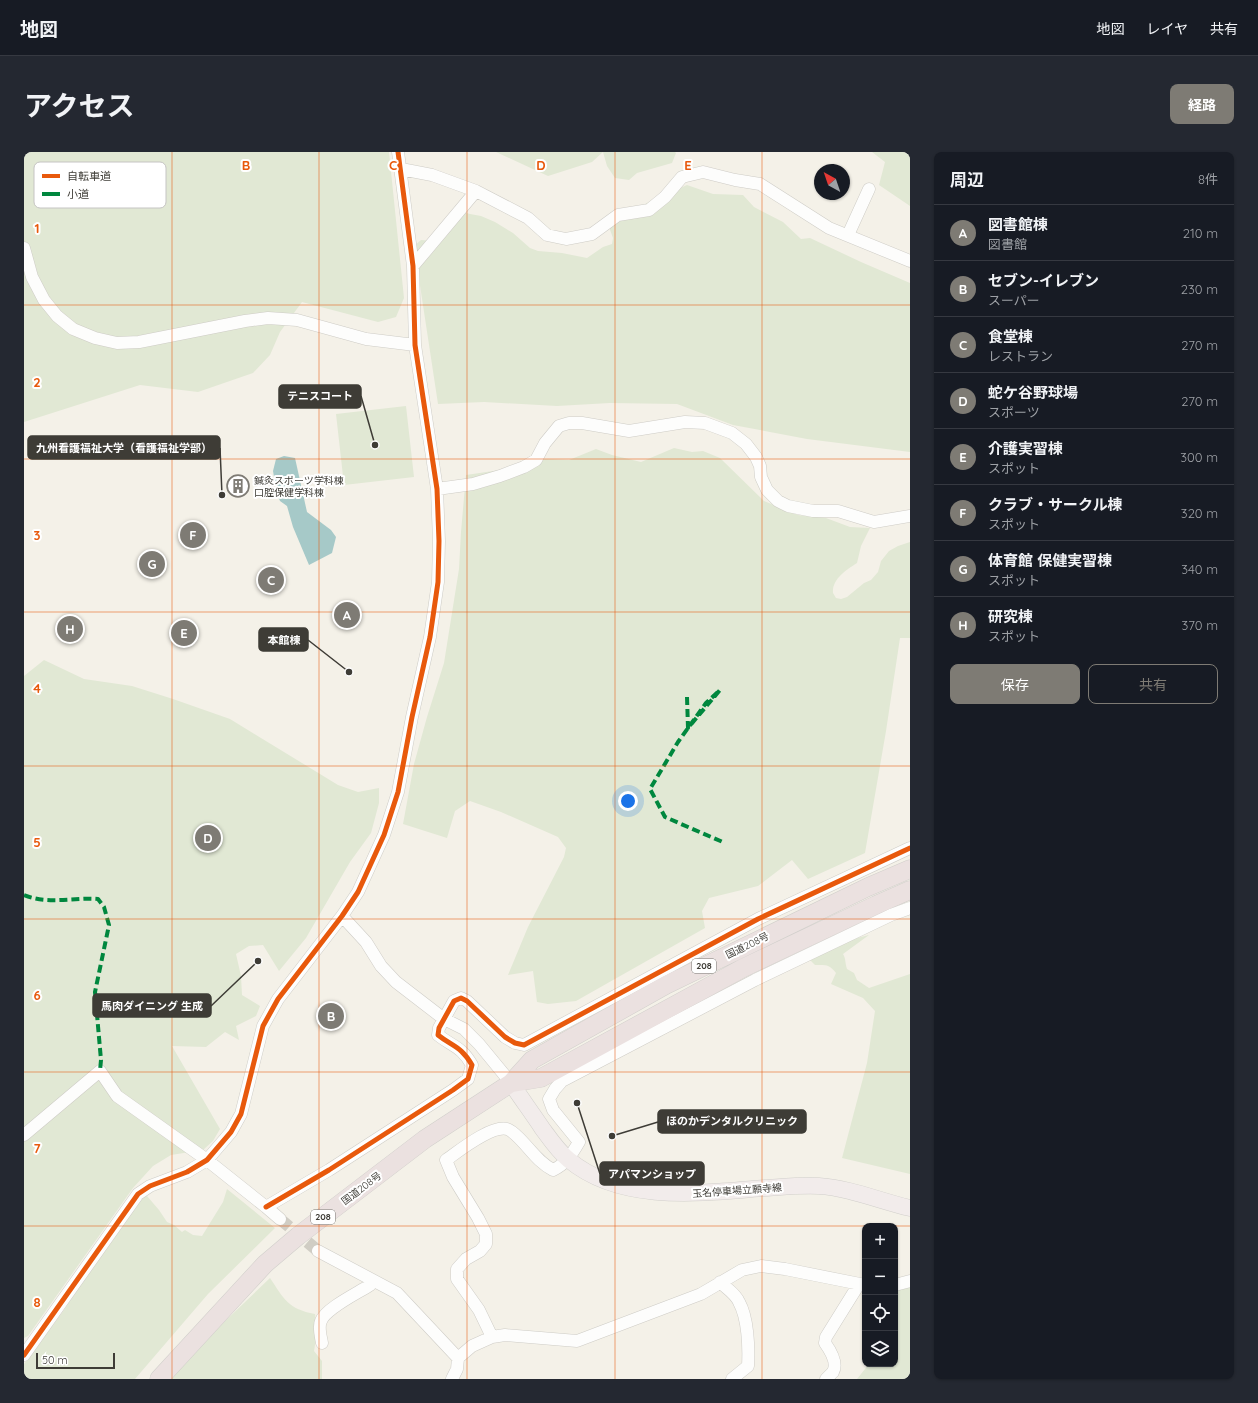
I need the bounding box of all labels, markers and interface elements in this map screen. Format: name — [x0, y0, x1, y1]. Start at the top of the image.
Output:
text: 地図 — [20, 17, 58, 41]
text: 地図 — [1096, 20, 1124, 38]
text: レイヤ — [1146, 20, 1188, 38]
text: 共有 — [1210, 20, 1238, 38]
button: 経路 — [1170, 84, 1234, 124]
text: アクセス — [24, 88, 135, 123]
text: B — [242, 157, 250, 173]
text: C — [389, 157, 397, 173]
text: D — [536, 157, 546, 173]
text: E — [684, 157, 692, 173]
legend — [34, 162, 166, 208]
north arrow — [814, 164, 850, 200]
text: 自転車道 — [67, 169, 111, 183]
text: 周辺 — [950, 169, 984, 190]
text: 8件 — [1198, 171, 1218, 187]
text: 小道 — [67, 187, 89, 201]
text: 図書館棟 — [988, 215, 1048, 234]
text: 1 — [34, 220, 40, 236]
text: A — [959, 225, 967, 241]
text: 210 m — [1183, 225, 1218, 241]
text: 図書館 — [988, 236, 1027, 252]
text: セブン-イレブン — [988, 271, 1099, 290]
text: B — [959, 281, 967, 297]
text: 230 m — [1181, 281, 1218, 297]
text: スーパー — [988, 292, 1040, 308]
text: 食堂棟 — [988, 327, 1033, 346]
text: C — [959, 337, 967, 353]
text: 270 m — [1181, 337, 1218, 353]
text: レストラン — [988, 348, 1053, 364]
text: 2 — [33, 374, 41, 390]
text: 蛇ケ谷野球場 — [988, 383, 1078, 402]
callout: テニスコート — [279, 385, 361, 408]
text: テニスコート — [287, 389, 353, 403]
text: D — [958, 393, 968, 409]
text: 270 m — [1181, 393, 1218, 409]
text: スポーツ — [988, 404, 1040, 420]
callout: 九州看護福祉大学（看護福祉学部） — [28, 436, 220, 459]
text: 介護実習棟 — [988, 439, 1063, 458]
text: 九州看護福祉大学（看護福祉学部） — [36, 441, 212, 455]
text: E — [959, 449, 967, 465]
text: 300 m — [1180, 449, 1218, 465]
text: スポット — [988, 460, 1040, 476]
building icon: 鍼灸スポーツ学科棟 口腔保健学科棟 — [225, 473, 251, 499]
place label: 鍼灸スポーツ学科棟 口腔保健学科棟 — [254, 474, 344, 499]
text: クラブ・サークル棟 — [988, 495, 1123, 514]
text: F — [959, 505, 967, 521]
text: 320 m — [1181, 505, 1218, 521]
text: スポット — [988, 516, 1040, 532]
pin: F — [180, 520, 206, 550]
text: 3 — [34, 527, 41, 543]
pin: G — [139, 549, 165, 579]
text: 体育館 保健実習棟 — [988, 551, 1112, 570]
text: G — [958, 561, 968, 577]
text: 340 m — [1181, 561, 1218, 577]
pin: C — [258, 565, 284, 595]
text: スポット — [988, 572, 1040, 588]
pin: A — [334, 600, 360, 630]
text: 研究棟 — [988, 607, 1033, 626]
pin: H — [57, 614, 83, 644]
text: H — [958, 617, 968, 633]
text: 370 m — [1181, 617, 1218, 633]
pin: E — [171, 618, 197, 648]
callout: 本館棟 — [259, 628, 308, 651]
text: スポット — [988, 628, 1040, 644]
text: 本館棟 — [268, 633, 301, 647]
button: 保存 — [950, 664, 1080, 704]
button: 共有 — [1088, 664, 1218, 704]
text: 4 — [33, 680, 41, 696]
your location — [618, 791, 638, 811]
pin: D — [195, 823, 221, 853]
text: 5 — [33, 834, 41, 850]
street label: 国道208号 — [723, 929, 771, 962]
road number: 208 — [692, 959, 716, 973]
text: 6 — [33, 987, 41, 1003]
callout: 馬肉ダイニング 生成 — [93, 994, 211, 1017]
text: 馬肉ダイニング 生成 — [101, 999, 203, 1013]
pin: B — [318, 1001, 344, 1031]
callout: ほのかデンタルクリニック — [658, 1110, 806, 1133]
text: ほのかデンタルクリニック — [666, 1114, 798, 1128]
text: 7 — [33, 1140, 41, 1156]
callout: アパマンショップ — [600, 1162, 704, 1185]
text: アパマンショップ — [608, 1167, 696, 1181]
street label: 国道208号 — [339, 1169, 384, 1208]
street label: 玉名停車場立願寺線 — [692, 1181, 782, 1200]
road number: 208 — [311, 1210, 335, 1224]
map controls — [862, 1223, 898, 1367]
button: + — [862, 1223, 898, 1259]
button: − — [862, 1259, 898, 1295]
text: 8 — [33, 1294, 41, 1310]
button: locate — [862, 1295, 898, 1331]
button: layers — [862, 1331, 898, 1367]
scale bar — [36, 1351, 115, 1370]
text: 50 m — [42, 1353, 68, 1367]

